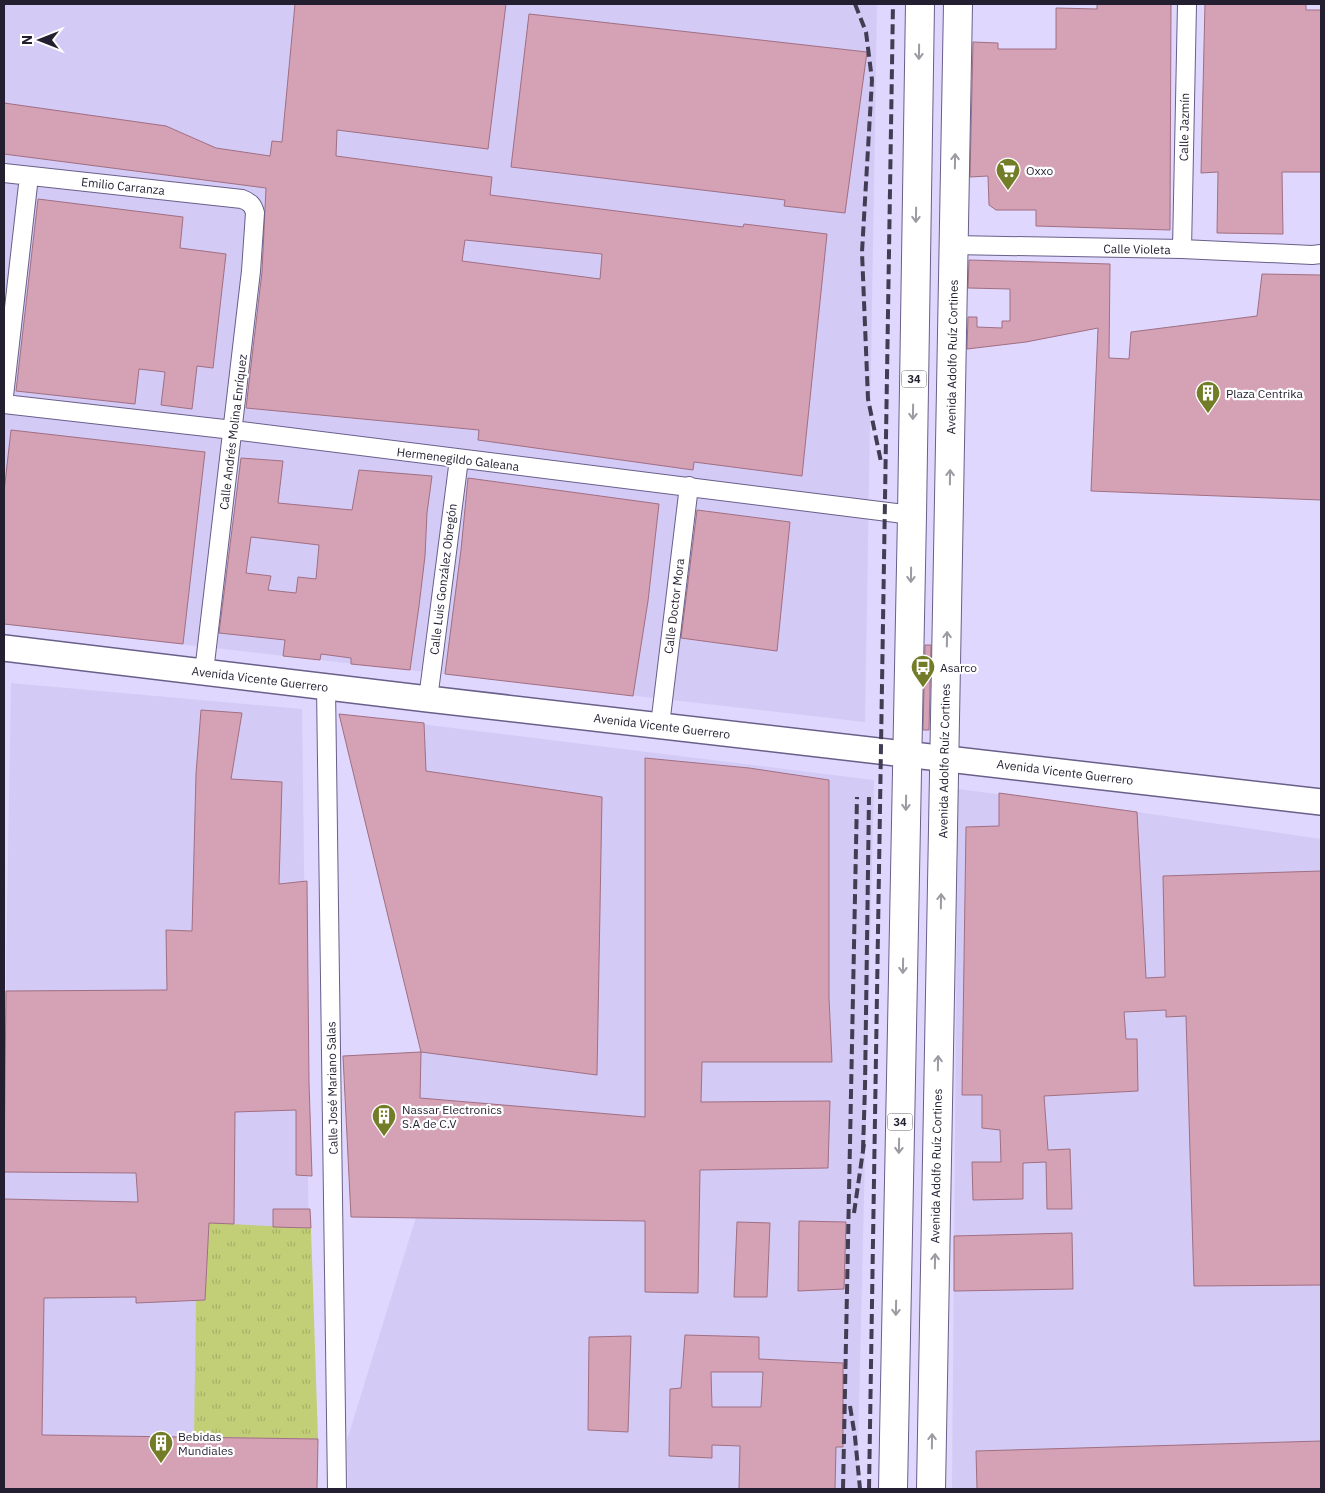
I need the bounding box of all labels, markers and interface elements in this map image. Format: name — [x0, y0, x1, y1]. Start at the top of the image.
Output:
north arrow — [15, 15, 65, 65]
text: N — [18, 35, 36, 45]
one-way arrow — [914, 44, 924, 60]
street label: Calle Jazmín — [1176, 93, 1192, 161]
one-way arrow — [950, 154, 960, 170]
supermarket icon: Oxxo — [995, 157, 1021, 191]
place label: Oxxo — [1026, 163, 1054, 178]
street label: Emilio Carranza — [80, 174, 166, 198]
one-way arrow — [911, 206, 921, 223]
street label: Calle Violeta — [1103, 241, 1171, 257]
street label: Avenida Adolfo Ruíz Cortines — [943, 279, 961, 435]
street label: Calle Andrés Molina Enríquez — [216, 353, 250, 511]
road number: 34 — [902, 370, 926, 388]
building icon: Plaza Centrika — [1195, 380, 1221, 414]
place label: Plaza Centrika — [1226, 386, 1303, 401]
one-way arrow — [908, 404, 918, 420]
street label: Hermenegildo Galeana — [396, 444, 521, 474]
one-way arrow — [945, 469, 955, 486]
street label: Calle Luis González Obregón — [426, 502, 460, 656]
street label: Calle Doctor Mora — [661, 557, 687, 655]
one-way arrow — [906, 566, 916, 583]
one-way arrow — [942, 632, 951, 648]
bus stop icon: Asarco — [910, 654, 936, 688]
place label: Asarco — [940, 660, 977, 675]
street label: Avenida Vicente Guerrero — [191, 663, 329, 695]
street label: Avenida Adolfo Ruíz Cortines — [935, 683, 953, 839]
street label: Avenida Vicente Guerrero — [593, 710, 731, 742]
street label: Avenida Vicente Guerrero — [996, 756, 1134, 788]
one-way arrow — [901, 795, 911, 811]
one-way arrow — [936, 893, 946, 909]
one-way arrow — [898, 958, 908, 974]
street label: Calle José Mariano Salas — [323, 1021, 341, 1155]
one-way arrow — [933, 1055, 943, 1072]
street label: Avenida Adolfo Ruíz Cortines — [927, 1088, 945, 1244]
place label: Nassar Electronics S.A de C.V — [402, 1102, 502, 1131]
building icon: Nassar Electronics S.A de C.V — [371, 1103, 397, 1137]
road number: 34 — [888, 1114, 912, 1130]
one-way arrow — [895, 1138, 904, 1154]
one-way arrow — [930, 1253, 940, 1269]
one-way arrow — [892, 1300, 901, 1316]
place label: Bebidas Mundiales — [178, 1429, 234, 1458]
building icon: Bebidas Mundiales — [148, 1430, 174, 1464]
one-way arrow — [927, 1433, 937, 1449]

